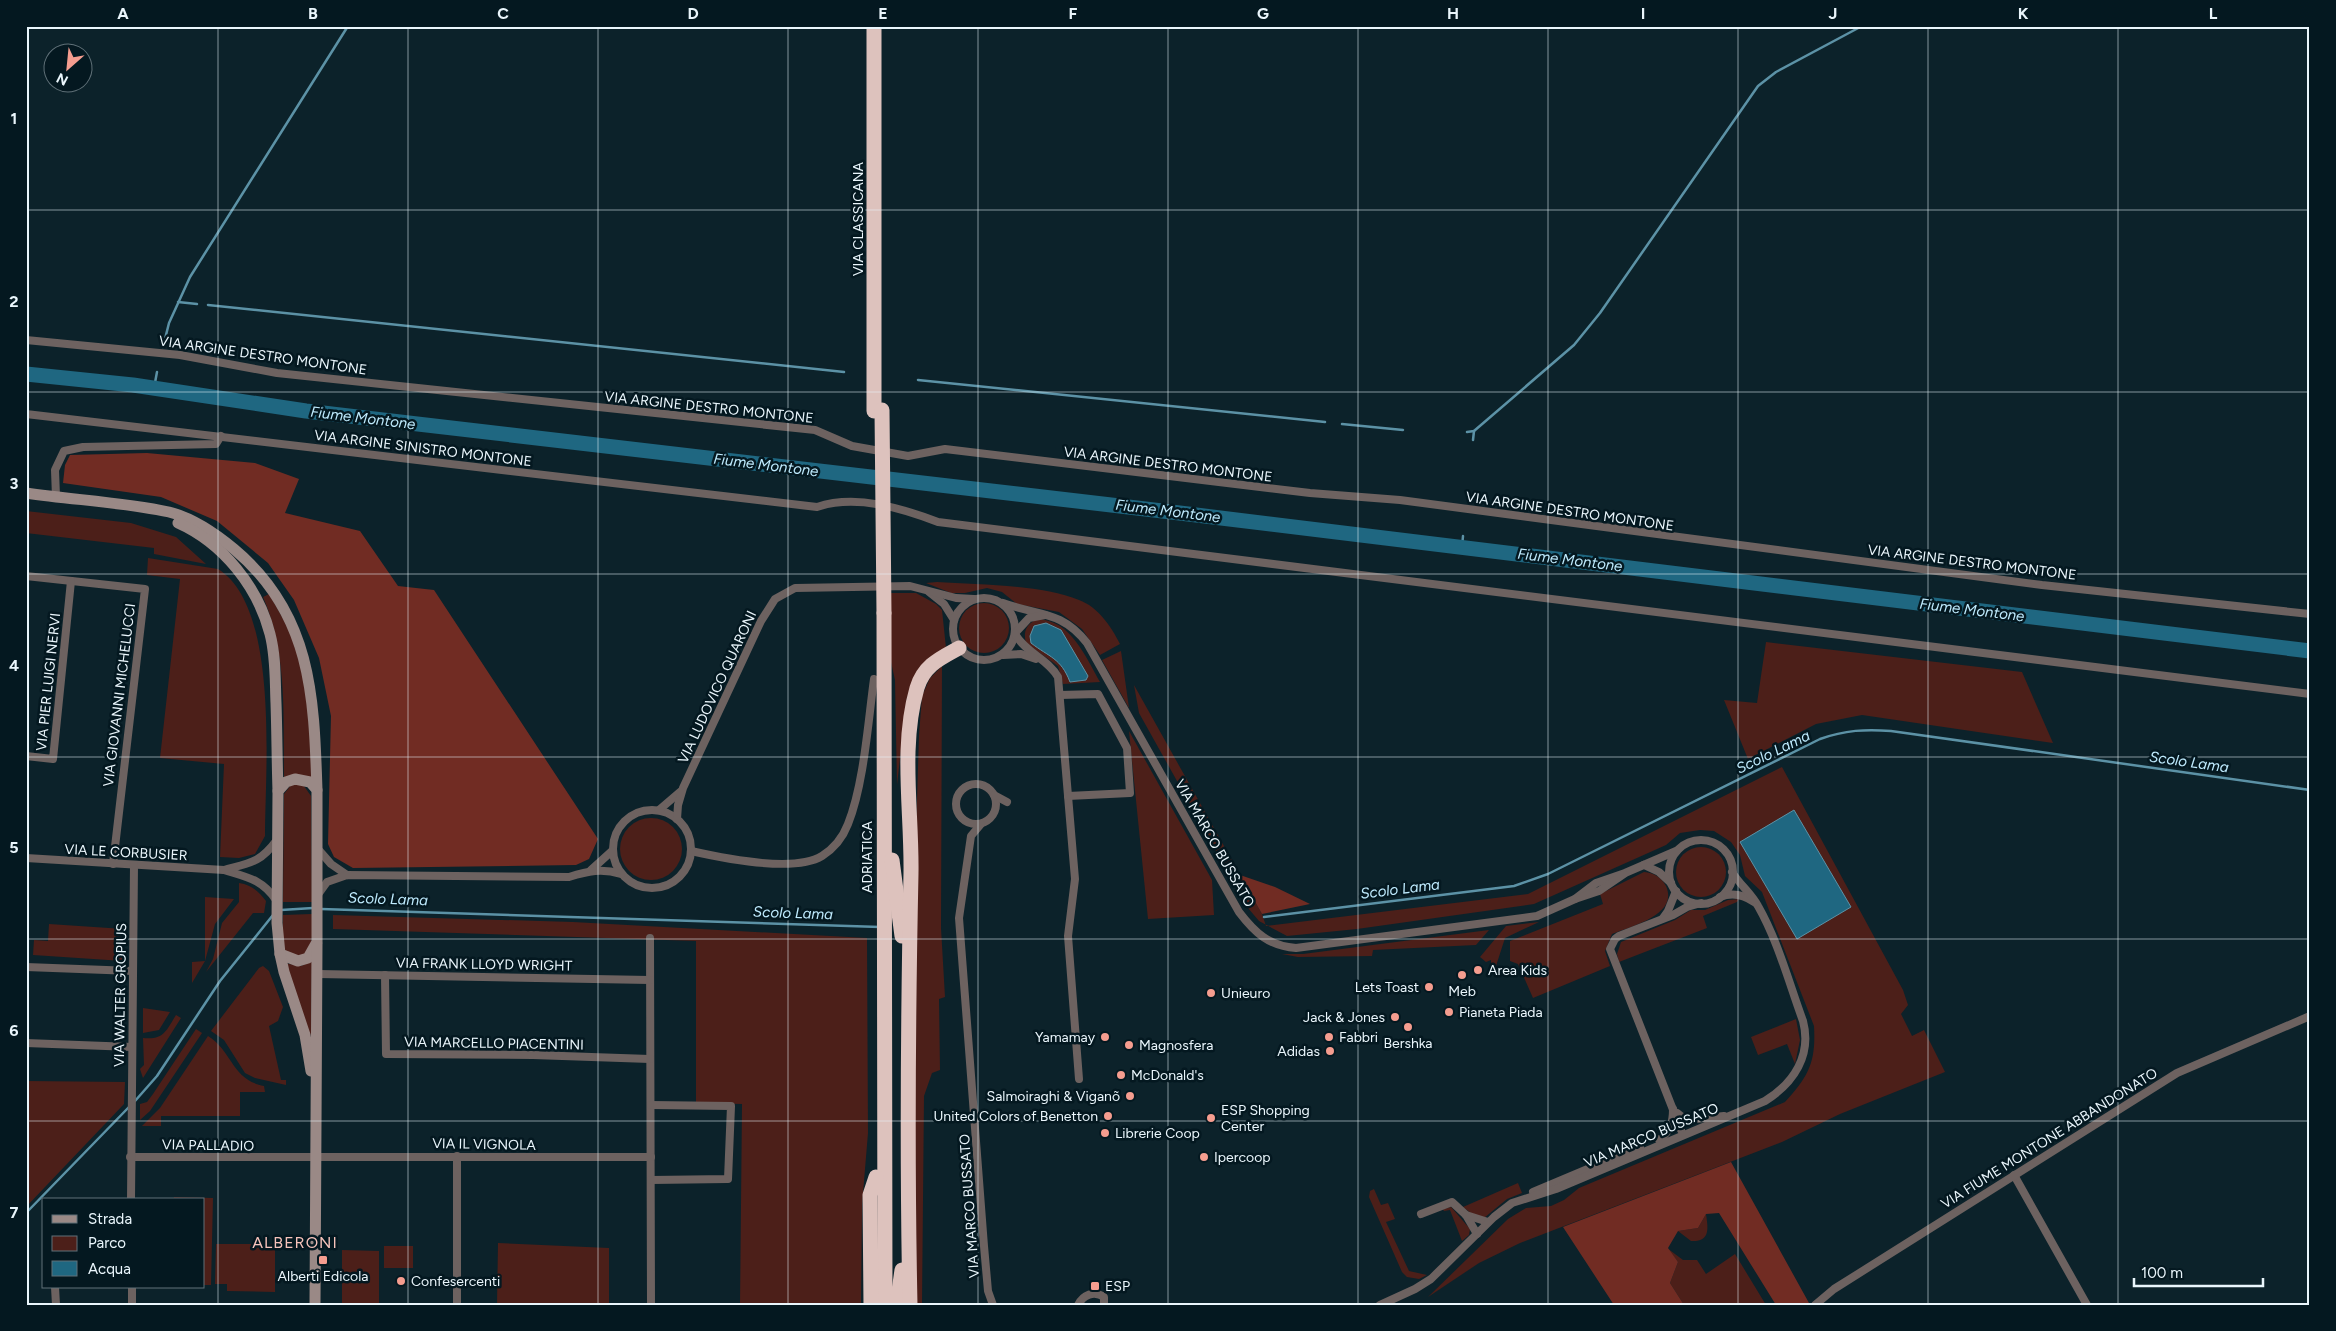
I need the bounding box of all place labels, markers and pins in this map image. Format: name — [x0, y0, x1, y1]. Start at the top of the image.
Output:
place label: Area Kids — [1488, 962, 1547, 979]
marker: Area Kids — [1472, 964, 1484, 976]
marker: Meb — [1456, 969, 1468, 981]
place label: Lets Toast — [1355, 979, 1419, 996]
marker: Lets Toast — [1423, 981, 1435, 993]
place label: Meb — [1448, 983, 1476, 1000]
place label: Unieuro — [1221, 985, 1270, 1002]
marker: Unieuro — [1205, 987, 1217, 999]
place label: Pianeta Piada — [1459, 1004, 1543, 1021]
marker: Pianeta Piada — [1443, 1006, 1455, 1018]
place label: Jack & Jones — [1303, 1009, 1385, 1026]
marker: Jack & Jones — [1389, 1011, 1401, 1023]
marker: Bershka — [1402, 1021, 1414, 1033]
place label: Yamamay — [1035, 1029, 1096, 1046]
place label: Fabbri — [1339, 1029, 1378, 1046]
marker: Yamamay — [1099, 1031, 1111, 1043]
marker: Fabbri — [1323, 1031, 1335, 1043]
place label: Bershka — [1383, 1035, 1433, 1052]
place label: Magnosfera — [1139, 1037, 1213, 1054]
marker: Magnosfera — [1123, 1039, 1135, 1051]
place label: Adidas — [1277, 1043, 1320, 1060]
marker: Adidas — [1324, 1045, 1336, 1057]
place label: McDonald's — [1131, 1067, 1204, 1084]
marker: McDonald's — [1115, 1069, 1127, 1081]
place label: Salmoiraghi & Viganõ — [987, 1088, 1120, 1105]
marker: Salmoiraghi & Viganõ — [1124, 1090, 1136, 1102]
place label: ESP Shopping Center — [1221, 1102, 1310, 1135]
place label: United Colors of Benetton — [933, 1108, 1098, 1125]
marker: United Colors of Benetton — [1102, 1110, 1114, 1122]
marker: ESP Shopping Center — [1205, 1112, 1217, 1124]
place label: Librerie Coop — [1115, 1125, 1200, 1142]
marker: Librerie Coop — [1099, 1127, 1111, 1139]
place label: Ipercoop — [1214, 1149, 1271, 1166]
marker: Ipercoop — [1198, 1151, 1210, 1163]
marker: Alberti Edicola — [317, 1254, 329, 1266]
place label: Alberti Edicola — [278, 1268, 368, 1285]
place label: Confesercenti — [411, 1273, 500, 1290]
marker: Confesercenti — [395, 1275, 407, 1287]
place label: ESP — [1105, 1278, 1130, 1295]
marker: ESP — [1089, 1280, 1101, 1292]

